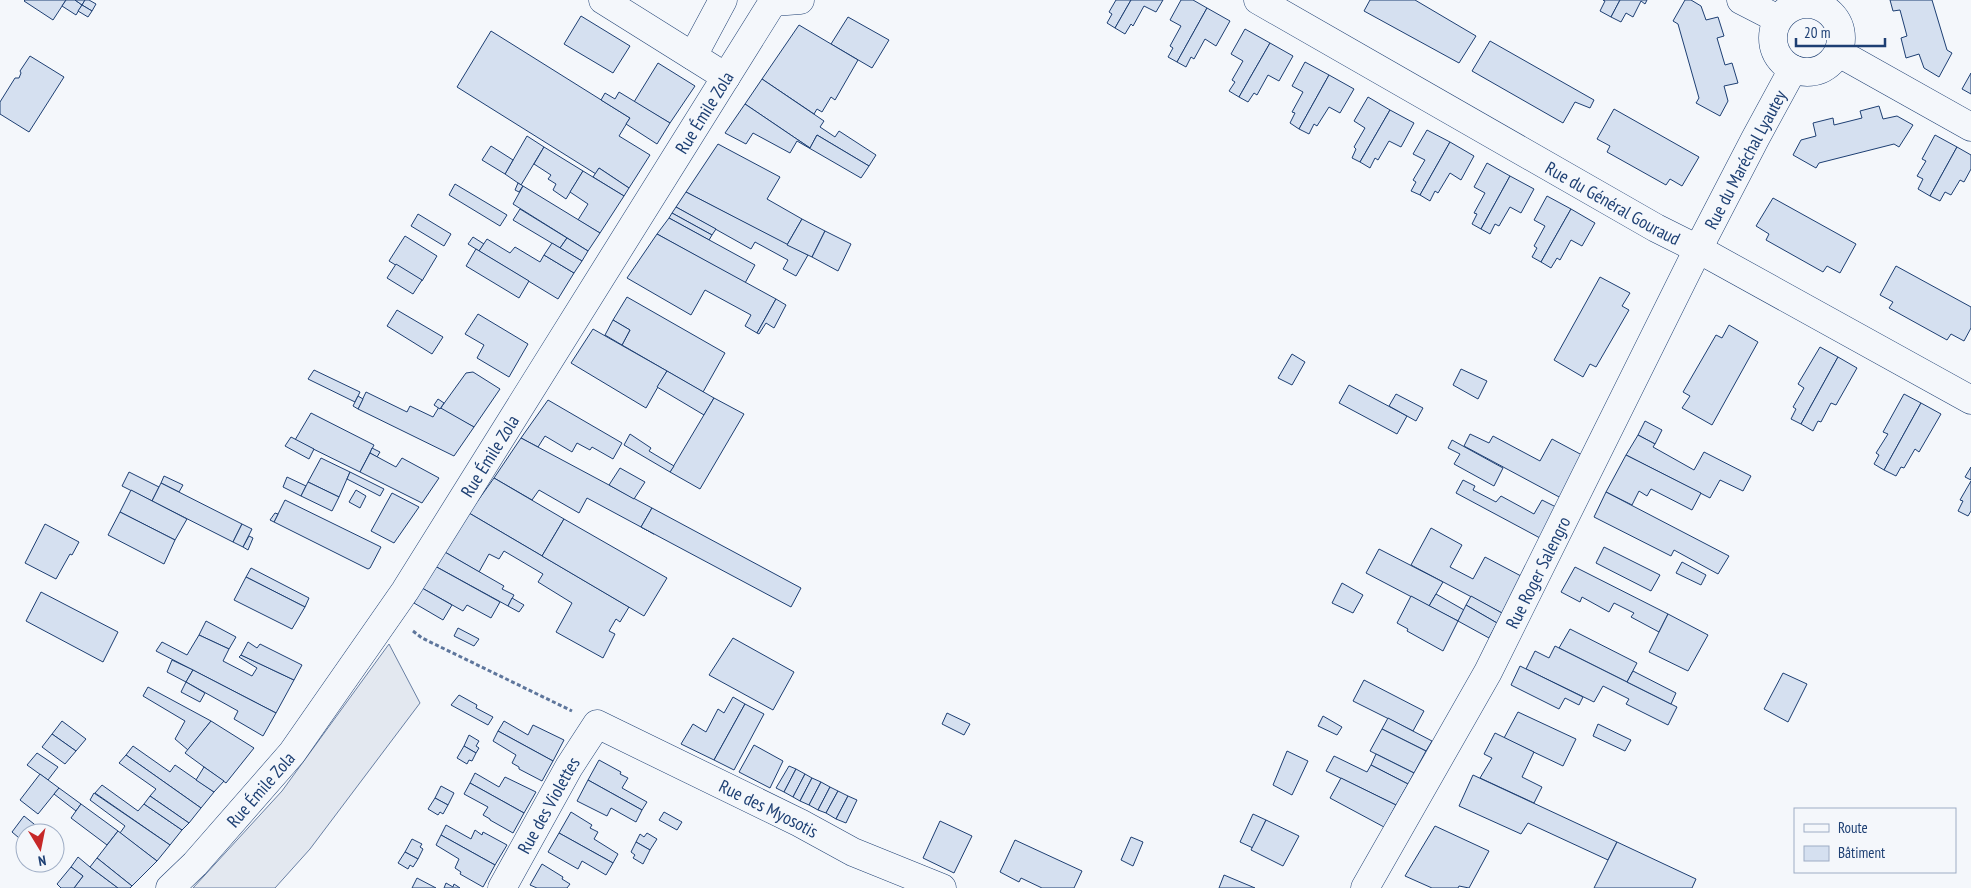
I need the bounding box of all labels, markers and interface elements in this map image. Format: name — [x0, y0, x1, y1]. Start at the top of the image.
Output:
scale bar — [1796, 15, 1885, 47]
text: 20 m — [1804, 23, 1830, 42]
street label: Rue Émile Zola — [670, 67, 738, 158]
street label: Rue du Maréchal Lyautey — [1699, 85, 1791, 233]
street label: Rue du Général Gouraud — [1542, 156, 1684, 250]
street label: Rue Émile Zola — [455, 410, 524, 501]
street label: Rue Roger Salengro — [1500, 512, 1575, 632]
street label: Rue Émile Zola — [221, 747, 300, 832]
street label: Rue des Violettes — [512, 752, 584, 857]
street label: Rue des Myosotis — [716, 774, 823, 842]
legend — [1794, 808, 1956, 873]
text: Route — [1838, 818, 1868, 837]
north arrow — [15, 823, 65, 873]
text: Bâtiment — [1838, 843, 1885, 862]
text: N — [37, 851, 48, 870]

